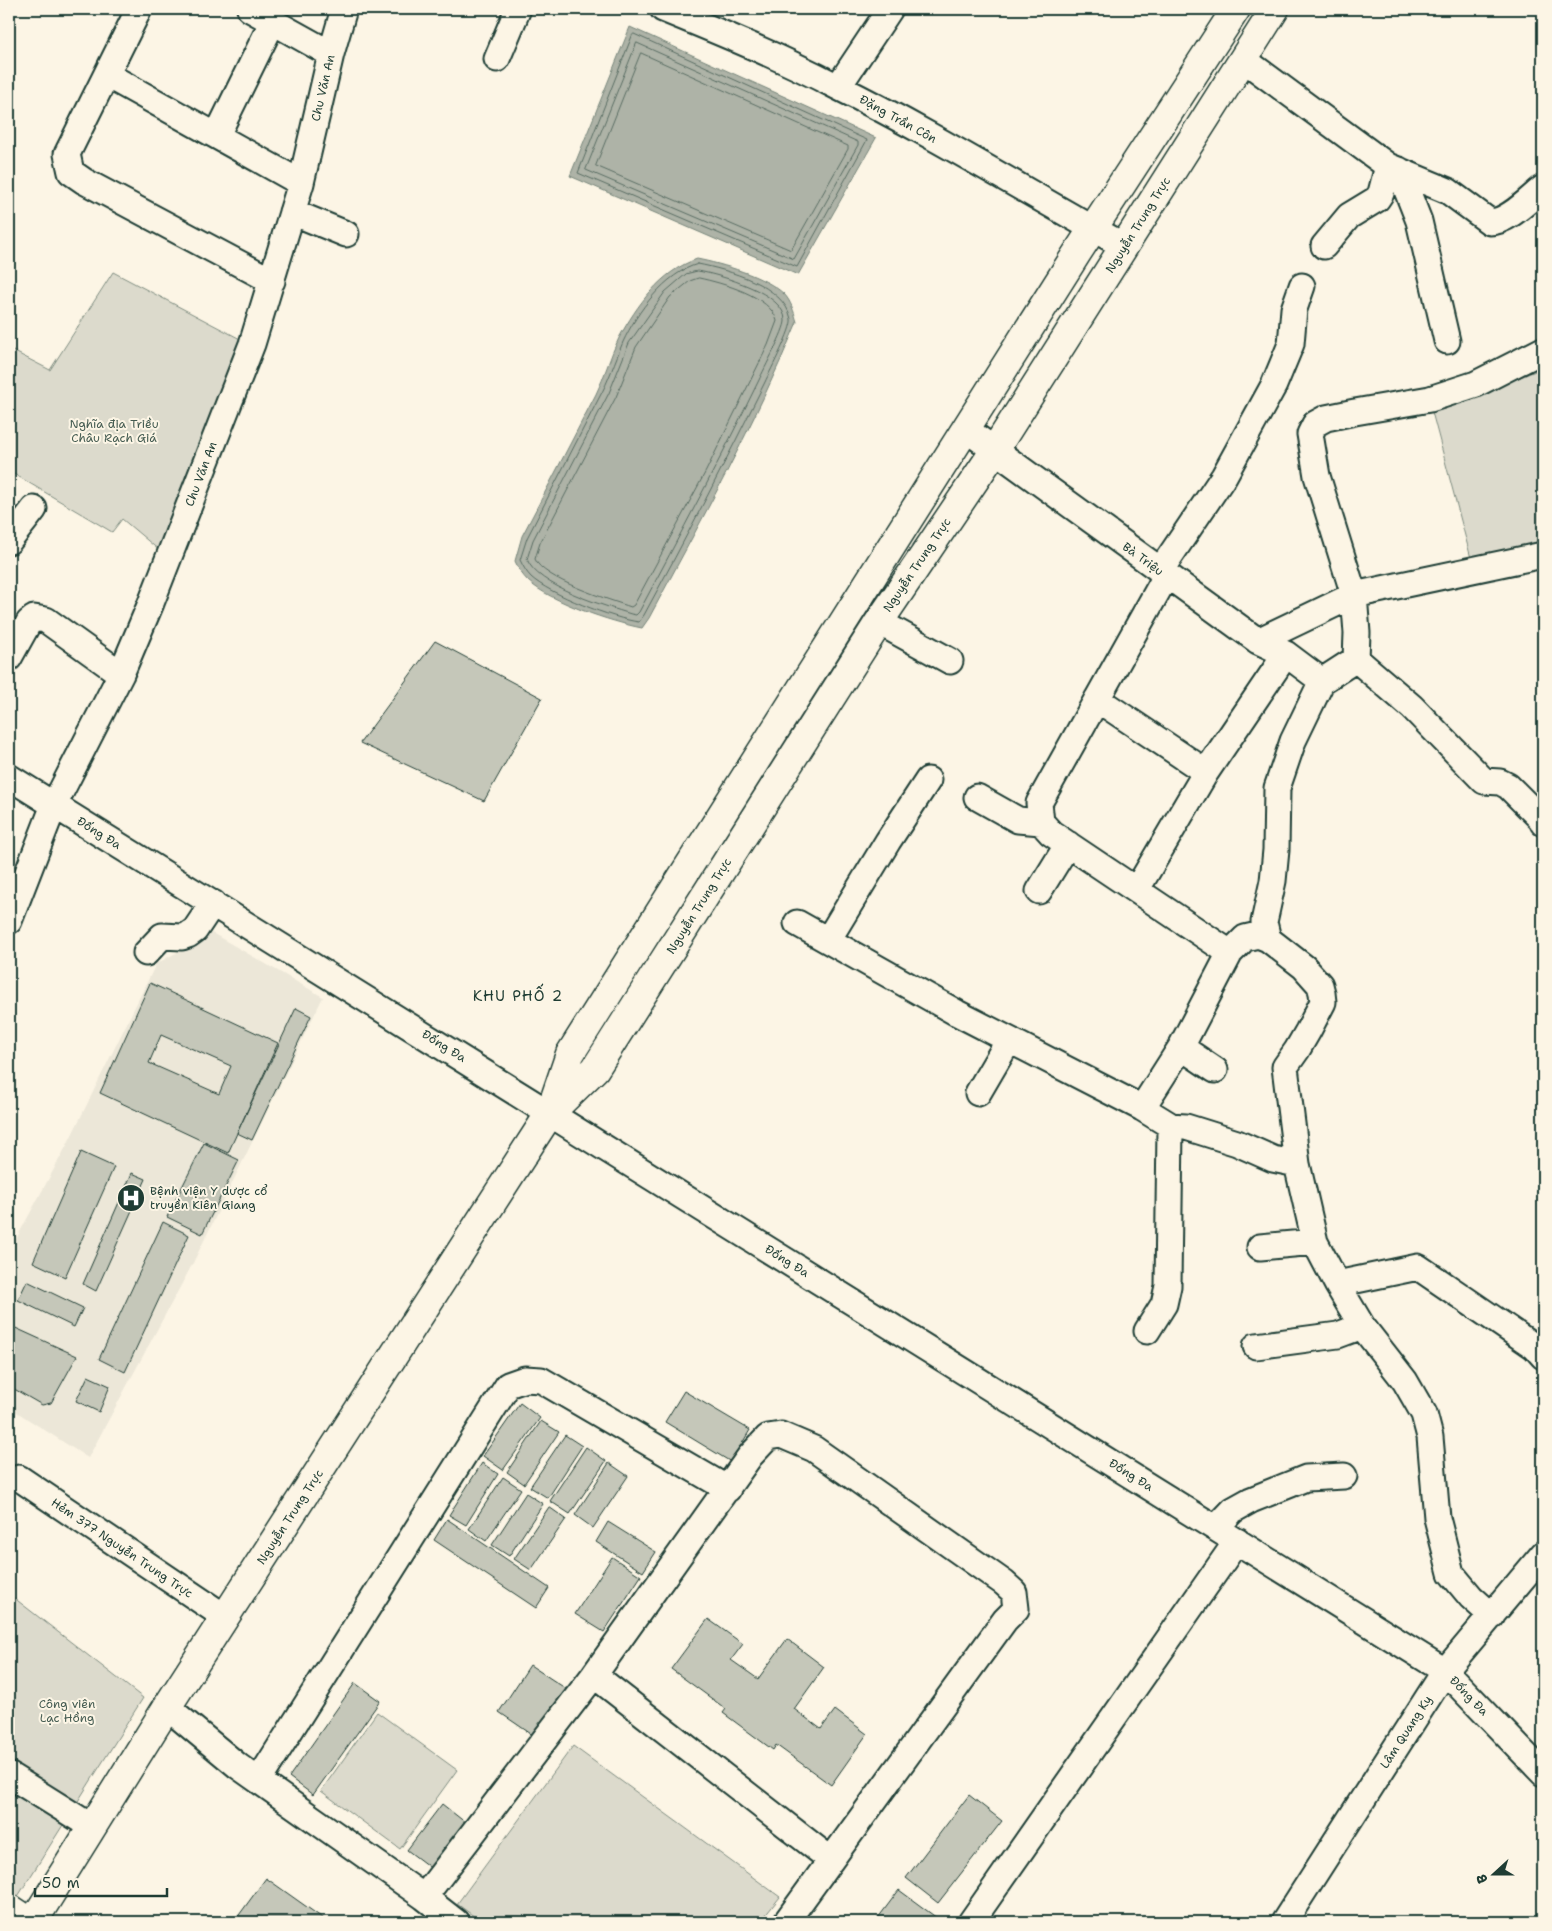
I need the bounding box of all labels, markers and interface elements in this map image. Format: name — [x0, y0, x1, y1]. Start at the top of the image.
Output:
street label: Chu Văn An — [308, 53, 338, 123]
street label: Đặng Trần Côn — [857, 91, 939, 147]
street label: Nguyễn Trung Trực — [1102, 174, 1174, 276]
park label: Nghĩa địa Triều Châu Rạch Giá — [69, 416, 159, 446]
street label: Chu Văn An — [181, 439, 221, 509]
street label: Nguyễn Trung Trực — [879, 515, 955, 615]
street label: Bà Triệu — [1119, 539, 1167, 579]
street label: Đống Đa — [74, 813, 125, 853]
street label: Nguyễn Trung Trực — [663, 855, 735, 957]
district label: KHU PHỐ 2 — [473, 983, 563, 1006]
street label: Đống Đa — [419, 1026, 470, 1066]
hospital icon: Bệnh viện Y dược cổ truyền Kiên Giang — [116, 1183, 146, 1213]
place label: Bệnh viện Y dược cổ truyền Kiên Giang — [150, 1183, 268, 1213]
street label: Đống Đa — [762, 1241, 813, 1281]
street label: Đống Đa — [1106, 1455, 1157, 1495]
street label: Nguyễn Trung Trực — [253, 1466, 327, 1568]
street label: Hẻm 377 Nguyễn Trung Trực — [48, 1494, 196, 1602]
street label: Đống Đa — [1446, 1673, 1492, 1720]
street label: Lâm Quang Ky — [1376, 1692, 1436, 1772]
park label: Công viên Lạc Hồng — [39, 1696, 95, 1726]
north arrow — [1470, 1848, 1520, 1898]
scale bar — [35, 1866, 168, 1898]
text: B — [1472, 1871, 1492, 1886]
text: 50 m — [42, 1873, 80, 1893]

